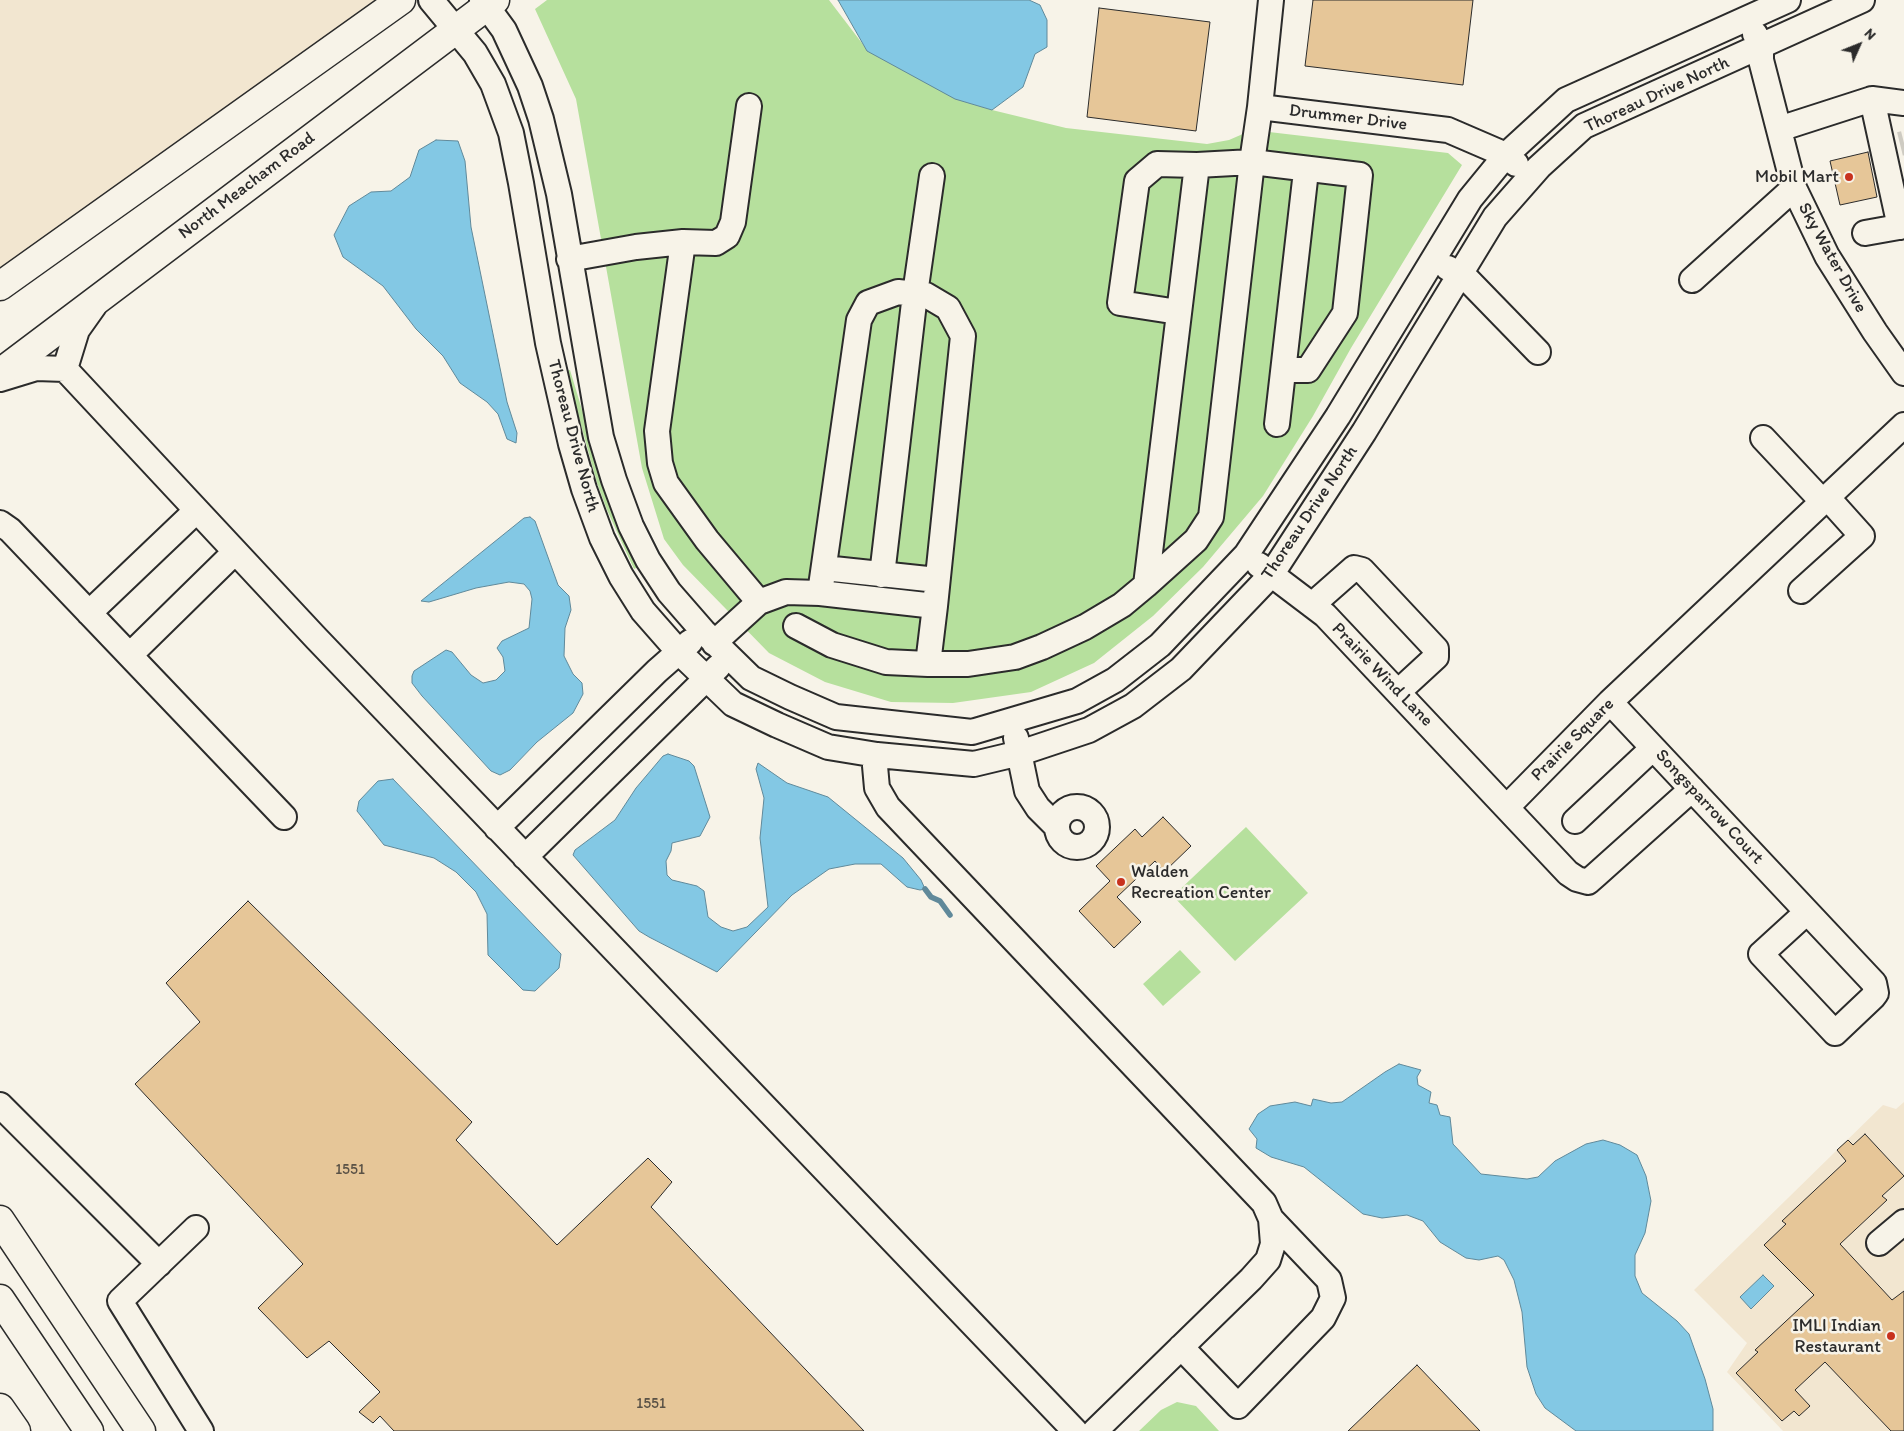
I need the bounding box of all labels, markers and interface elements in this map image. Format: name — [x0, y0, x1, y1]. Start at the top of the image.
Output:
north arrow — [1834, 20, 1884, 70]
text: N — [1861, 25, 1880, 44]
street label: Thoreau Drive North — [1581, 52, 1733, 138]
street label: Drummer Drive — [1288, 100, 1408, 136]
street label: North Meacham Road — [174, 128, 320, 244]
place label: Mobil Mart — [1755, 166, 1839, 188]
marker: Mobil Mart — [1843, 171, 1855, 183]
street label: Sky Water Drive — [1793, 199, 1871, 317]
street label: Thoreau Drive North — [542, 357, 604, 515]
street label: Thoreau Drive North — [1257, 442, 1363, 584]
street label: Prairie Wind Lane — [1327, 618, 1437, 732]
street label: Prairie Square — [1527, 694, 1619, 786]
street label: Songsparrow Court — [1650, 745, 1768, 869]
place label: Walden Recreation Center — [1131, 861, 1271, 904]
marker: Walden Recreation Center — [1115, 876, 1127, 888]
house number: 1551 — [335, 1161, 365, 1179]
place label: IMLI Indian Restaurant — [1792, 1315, 1881, 1358]
marker: IMLI Indian Restaurant — [1885, 1330, 1897, 1342]
house number: 1551 — [636, 1395, 666, 1413]

